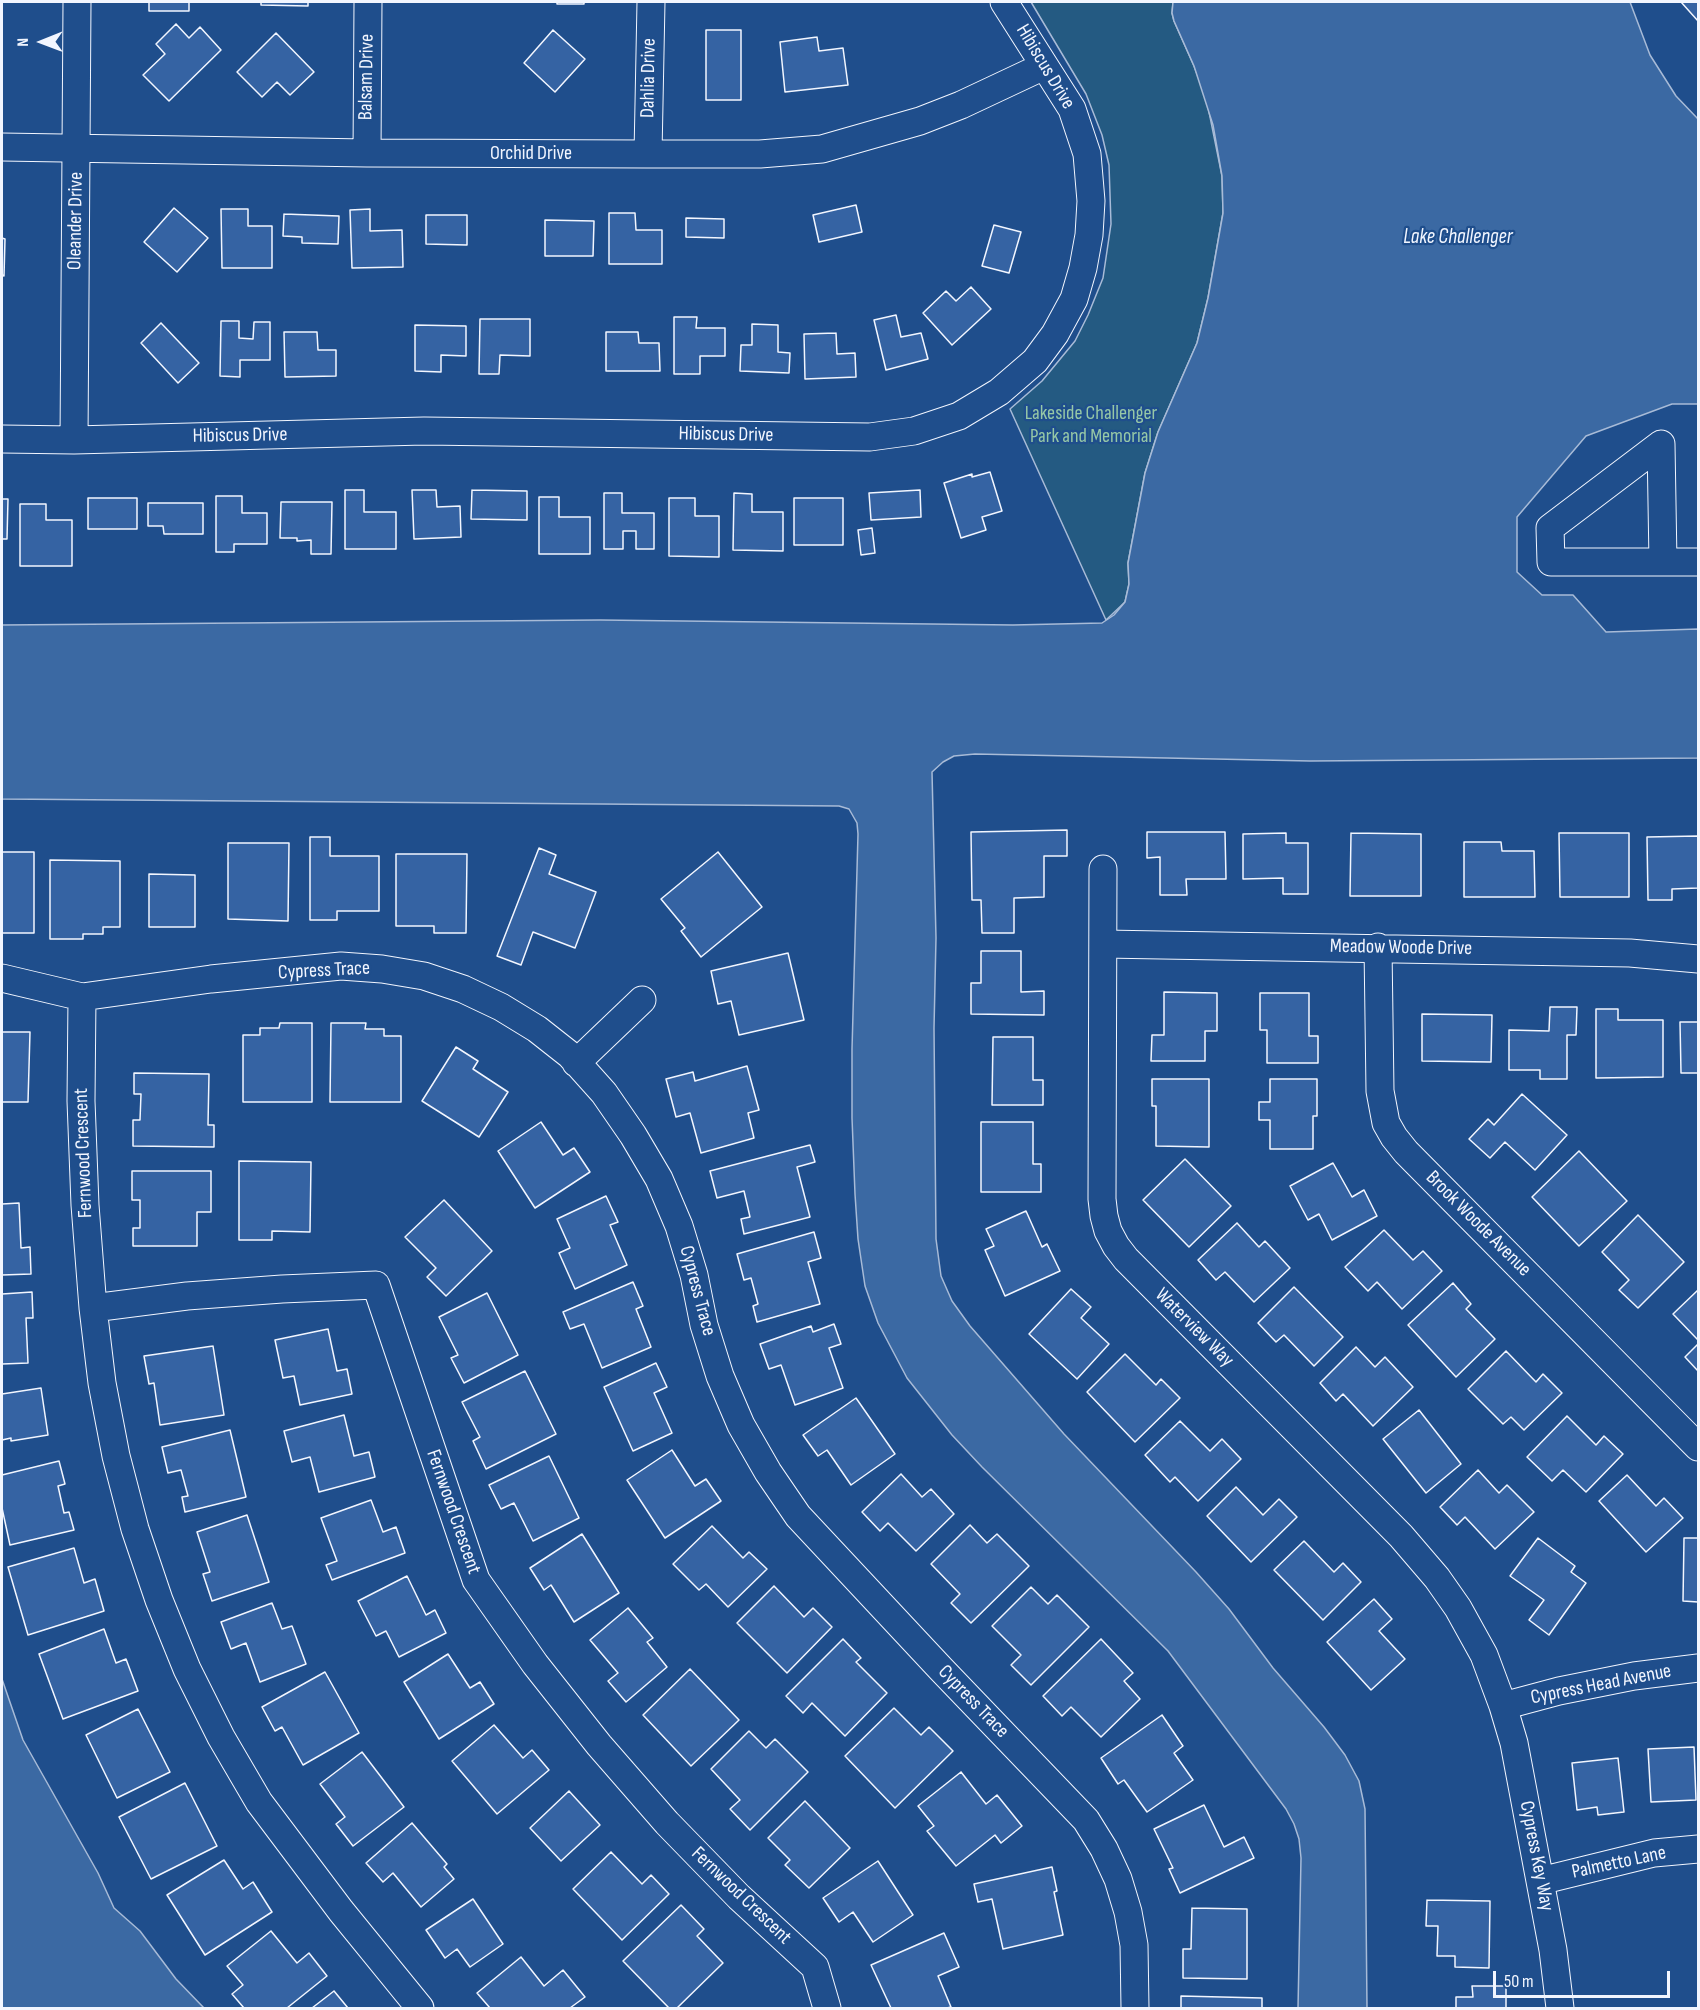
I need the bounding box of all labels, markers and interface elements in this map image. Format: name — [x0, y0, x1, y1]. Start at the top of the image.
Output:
north arrow — [12, 12, 72, 72]
street label: Hibiscus Drive — [1010, 20, 1080, 114]
street label: Balsam Drive — [354, 34, 380, 120]
text: N — [14, 38, 33, 47]
street label: Dahlia Drive — [636, 38, 662, 118]
street label: Orchid Drive — [490, 142, 572, 166]
street label: Oleander Drive — [63, 172, 89, 270]
water label: Lake Challenger — [1403, 225, 1513, 251]
park label: Lakeside Challenger Park and Memorial — [1025, 402, 1157, 449]
street label: Hibiscus Drive — [678, 422, 774, 448]
street label: Hibiscus Drive — [192, 423, 288, 449]
street label: Meadow Woode Drive — [1330, 935, 1472, 961]
street label: Cypress Trace — [277, 957, 371, 985]
street label: Fernwood Crescent — [70, 1088, 98, 1218]
street label: Brook Woode Avenue — [1420, 1166, 1536, 1282]
street label: Cypress Trace — [673, 1243, 721, 1339]
street label: Waterview Way — [1150, 1284, 1238, 1372]
street label: Fernwood Crescent — [421, 1447, 485, 1577]
street label: Cypress Head Avenue — [1529, 1660, 1673, 1710]
street label: Cypress Trace — [932, 1661, 1014, 1743]
street label: Cypress Key Way — [1514, 1799, 1558, 1913]
street label: Palmetto Lane — [1570, 1841, 1668, 1885]
street label: Fernwood Crescent — [686, 1842, 796, 1950]
scale bar — [1496, 1959, 1673, 1997]
text: 50 m — [1504, 1971, 1534, 1992]

